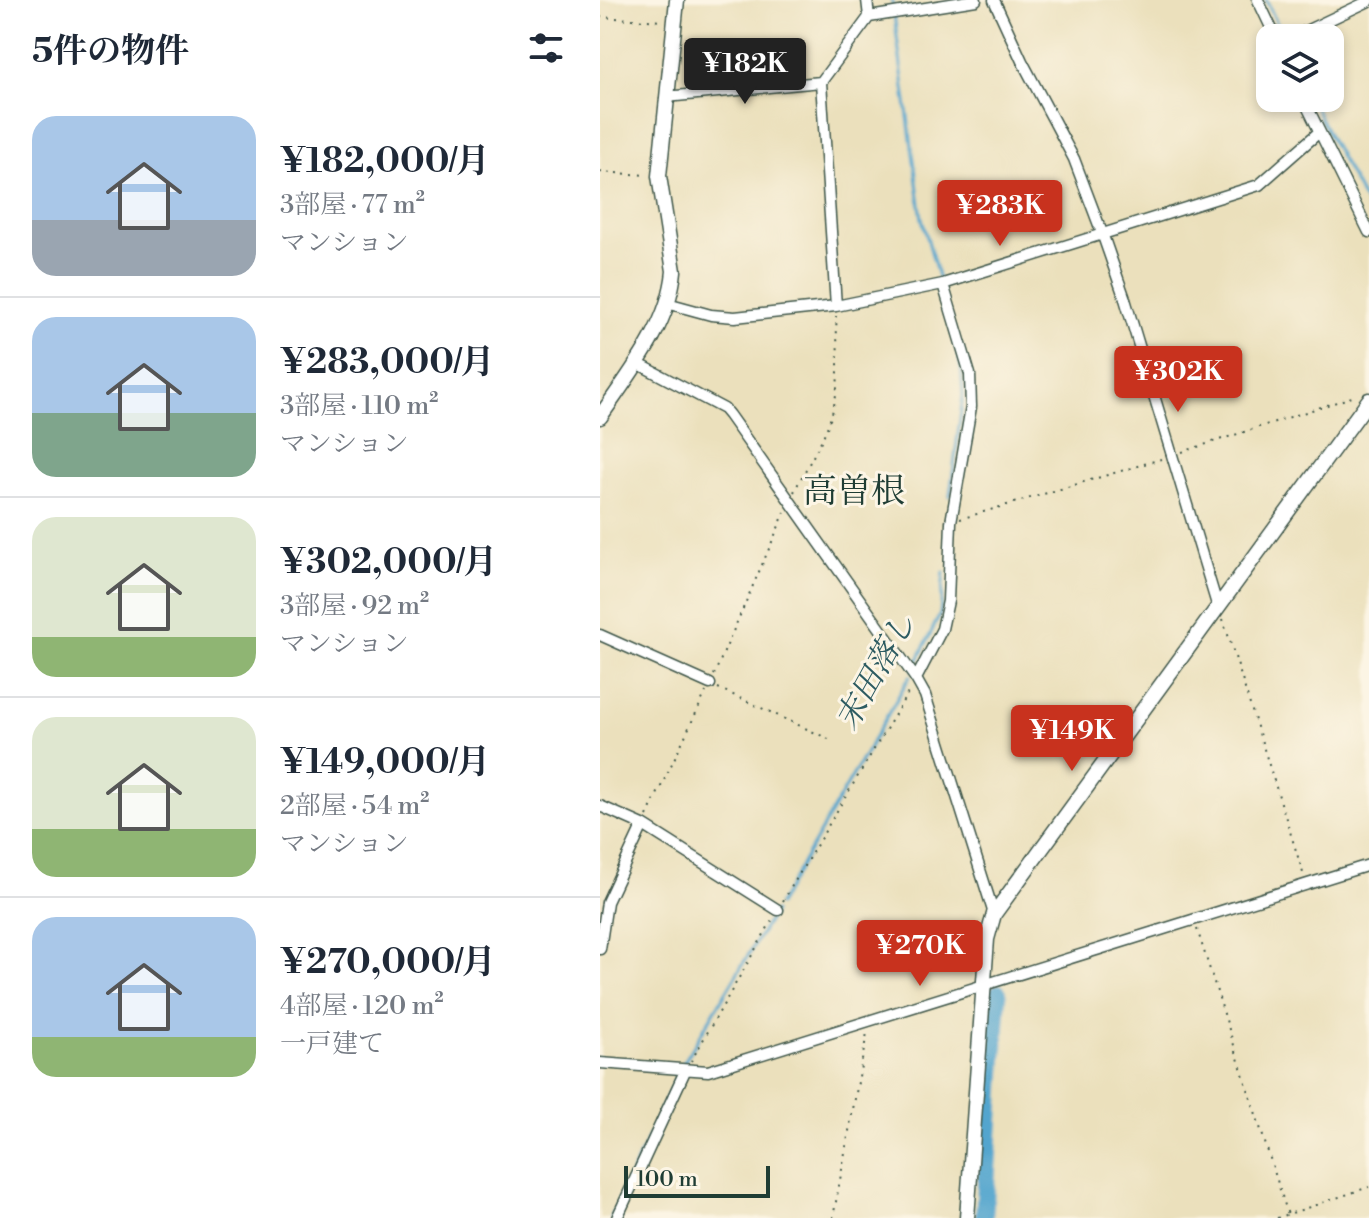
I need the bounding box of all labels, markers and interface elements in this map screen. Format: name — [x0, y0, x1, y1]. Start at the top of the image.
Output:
map controls — [1256, 24, 1344, 112]
button: layers — [1256, 24, 1344, 112]
icon: filters — [524, 26, 568, 70]
text: 5件の物件 — [32, 31, 189, 73]
pin: ¥182K — [689, 38, 801, 106]
text: ¥182K — [702, 48, 788, 80]
text: ¥182,000/月 — [280, 141, 490, 183]
icon: home — [96, 148, 192, 244]
pin: ¥283K — [944, 180, 1056, 248]
text: 3部屋 · 77 m² — [280, 189, 425, 221]
text: ¥283K — [955, 190, 1045, 222]
text: マンション — [280, 227, 409, 259]
text: ¥283,000/月 — [280, 342, 495, 384]
pin: ¥302K — [1122, 346, 1234, 414]
icon: home — [96, 349, 192, 445]
text: ¥302K — [1132, 356, 1224, 388]
text: 3部屋 · 110 m² — [280, 390, 438, 422]
text: マンション — [280, 428, 409, 460]
district label: 高曽根 — [803, 471, 905, 513]
text: ¥302,000/月 — [280, 542, 497, 584]
icon: home — [96, 549, 192, 645]
text: 3部屋 · 92 m² — [280, 590, 429, 622]
water label: 末田落し — [827, 606, 924, 737]
text: マンション — [280, 628, 409, 660]
pin: ¥149K — [1016, 705, 1128, 773]
text: ¥149K — [1029, 715, 1115, 747]
text: ¥149,000/月 — [280, 742, 490, 784]
icon: home — [96, 749, 192, 845]
text: 2部屋 · 54 m² — [280, 790, 429, 822]
text: マンション — [280, 828, 409, 860]
pin: ¥270K — [864, 920, 976, 988]
text: ¥270K — [875, 930, 965, 962]
text: ¥270,000/月 — [280, 942, 496, 984]
icon: home — [96, 949, 192, 1045]
text: 4部屋 · 120 m² — [280, 990, 444, 1022]
text: 一戸建て — [280, 1028, 384, 1060]
scale bar — [624, 1162, 770, 1198]
text: 100 m — [636, 1166, 698, 1193]

